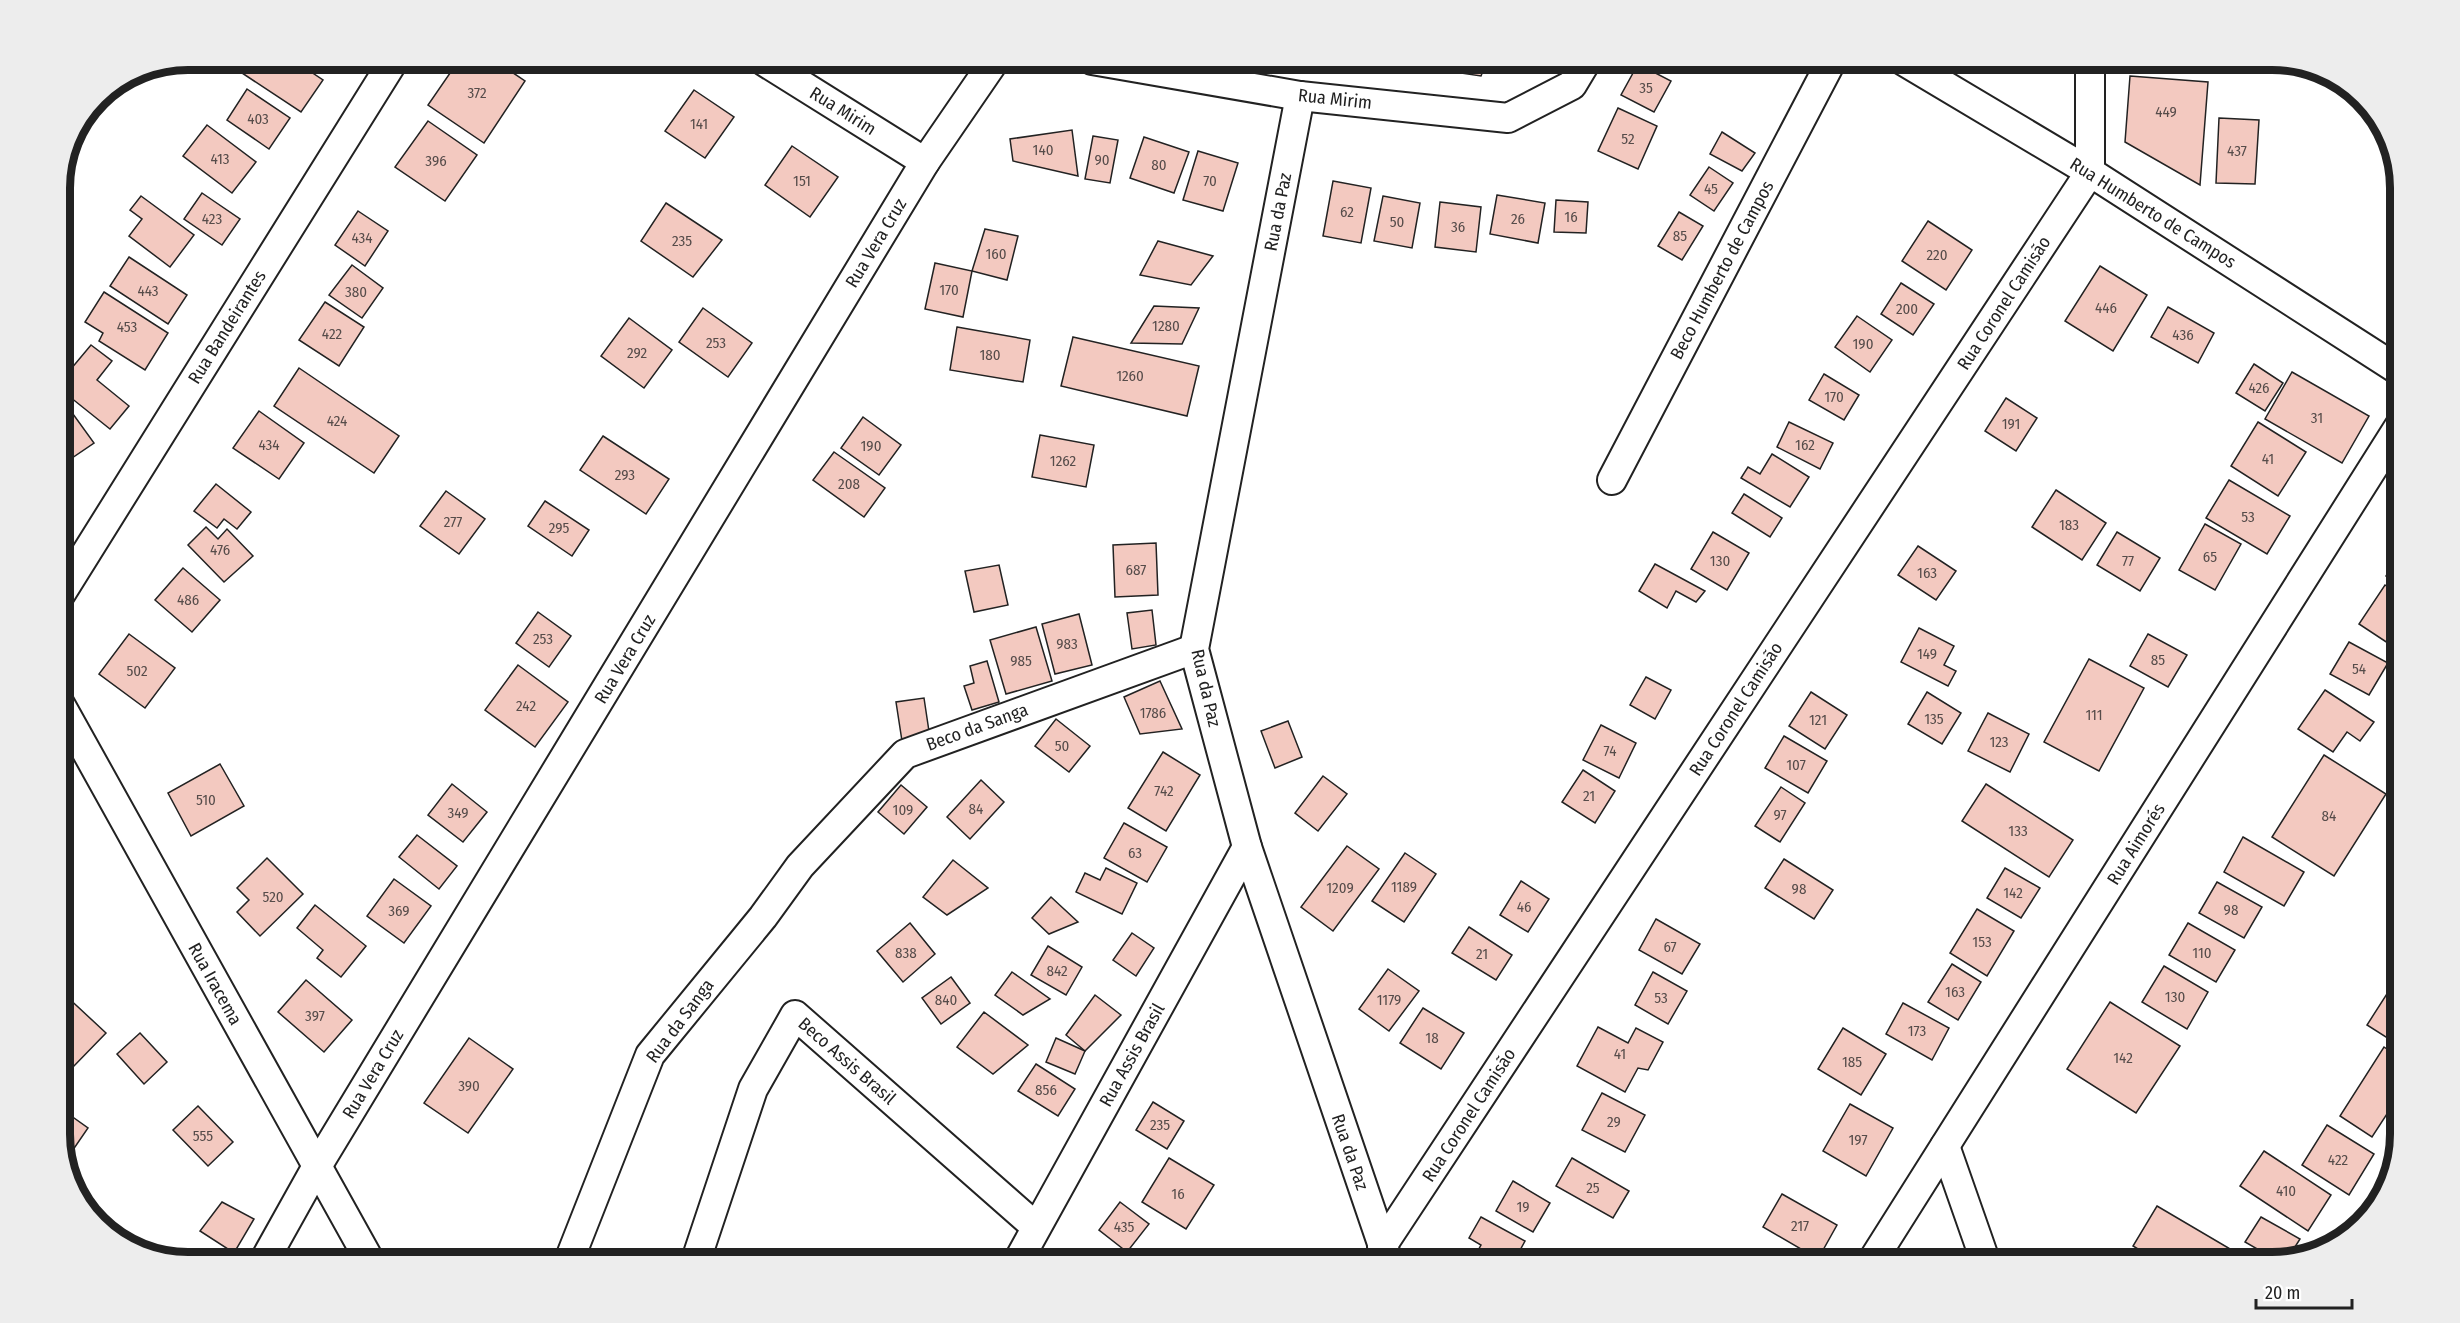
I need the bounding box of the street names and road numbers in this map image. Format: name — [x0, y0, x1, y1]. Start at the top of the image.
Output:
street label: Rua Mirim — [806, 82, 880, 140]
street label: Rua Mirim — [1297, 84, 1373, 114]
street label: Rua Humberto de Campos — [2066, 153, 2240, 273]
street label: Rua da Paz — [1260, 171, 1296, 253]
street label: Beco Humberto de Campos — [1666, 177, 1779, 363]
street label: Rua Vera Cruz — [841, 194, 911, 292]
street label: Rua Coronel Camisão — [1953, 232, 2055, 374]
street label: Rua Bandeirantes — [183, 266, 271, 388]
street label: Rua Vera Cruz — [590, 610, 660, 708]
street label: Rua Coronel Camisão — [1685, 638, 1787, 780]
street label: Rua da Paz — [1186, 647, 1226, 729]
street label: Beco da Sanga — [923, 698, 1031, 756]
street label: Rua Aimorés — [2102, 799, 2170, 889]
street label: Rua Iracema — [183, 939, 247, 1029]
street label: Rua da Sanga — [641, 975, 719, 1067]
street label: Rua Assis Brasil — [1095, 999, 1170, 1110]
street label: Beco Assis Brasil — [794, 1013, 900, 1110]
street label: Rua Vera Cruz — [338, 1025, 408, 1123]
street label: Rua Coronel Camisão — [1418, 1044, 1520, 1186]
street label: Rua da Paz — [1327, 1111, 1373, 1193]

